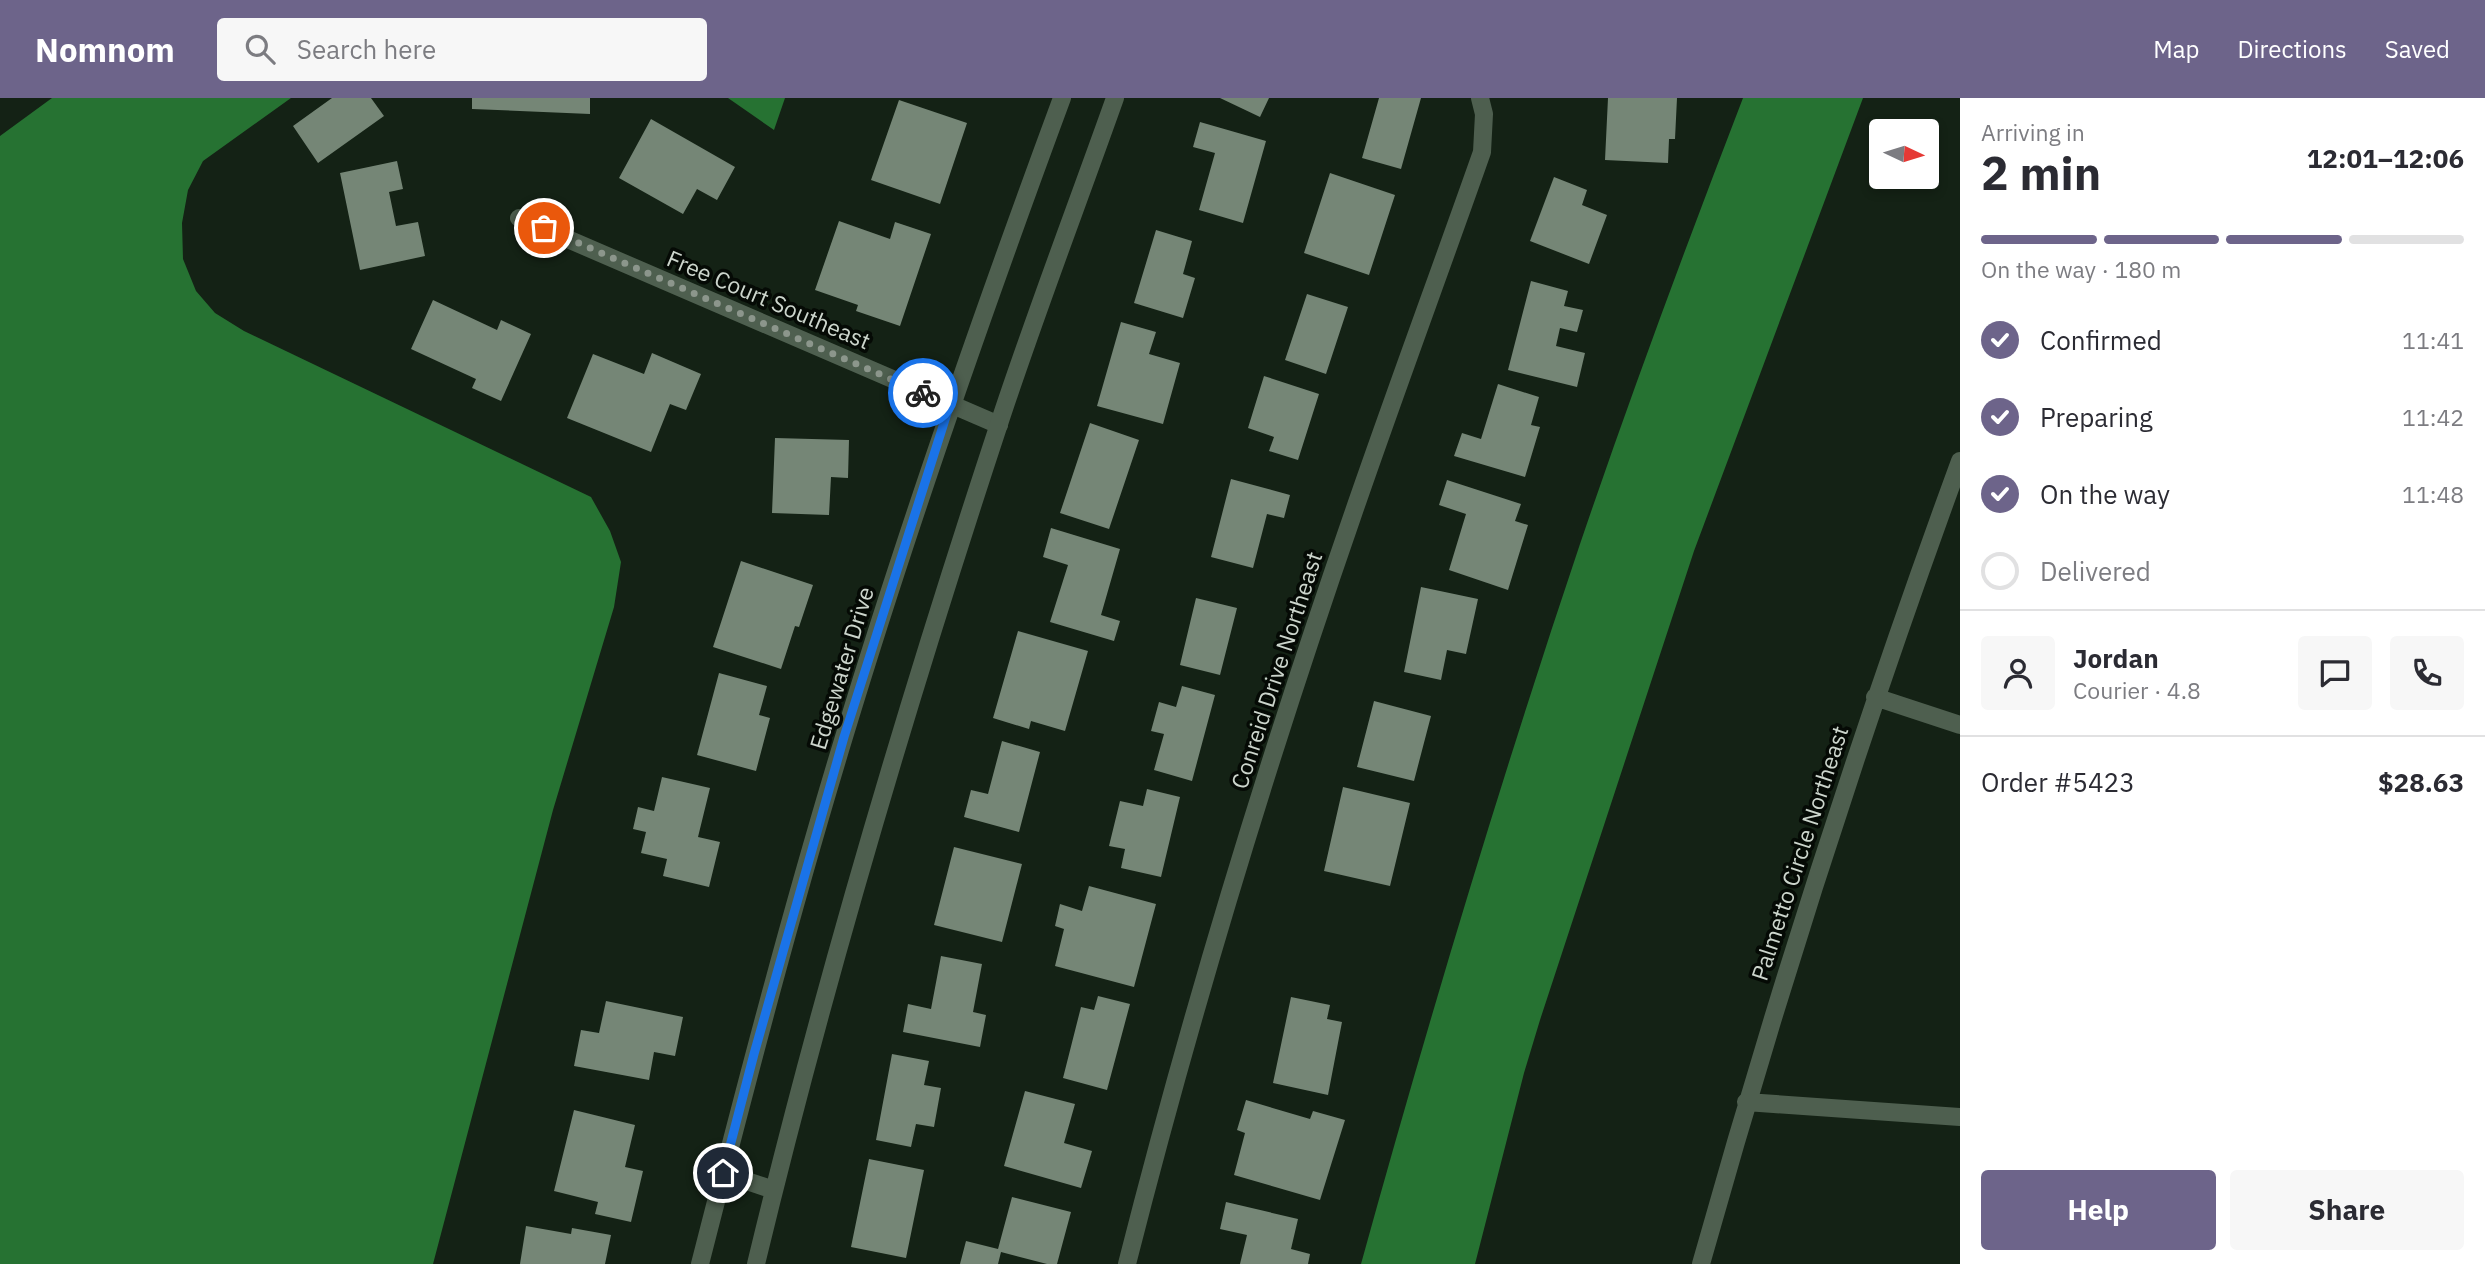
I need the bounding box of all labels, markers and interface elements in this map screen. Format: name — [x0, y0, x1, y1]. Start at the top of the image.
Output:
search box — [217, 18, 707, 81]
text: Nomnom — [35, 28, 175, 71]
icon: search — [241, 30, 279, 68]
text: Search here — [297, 32, 436, 66]
text: Map — [2153, 33, 2199, 65]
text: Directions — [2237, 33, 2347, 65]
text: Saved — [2385, 33, 2450, 65]
text: Arriving in — [1981, 117, 2085, 147]
north arrow — [1869, 119, 1939, 189]
map controls — [1869, 119, 1939, 189]
text: 12:01–12:06 — [2307, 141, 2464, 175]
text: 2 min — [1981, 143, 2101, 203]
pin — [514, 198, 574, 258]
icon: bag — [525, 209, 563, 247]
street label: Free Court Southeast — [663, 243, 875, 355]
text: On the way · 180 m — [1981, 254, 2181, 284]
icon: check — [1981, 321, 2019, 359]
text: Confirmed — [2040, 323, 2162, 357]
text: 11:41 — [2402, 325, 2464, 355]
courier — [888, 358, 958, 428]
icon: bike — [904, 374, 942, 412]
icon: check — [1981, 398, 2019, 436]
text: Preparing — [2040, 400, 2153, 434]
text: 11:42 — [2402, 402, 2464, 432]
icon: check — [1981, 475, 2019, 513]
text: On the way — [2040, 477, 2170, 511]
text: 11:48 — [2402, 479, 2464, 509]
street label: Conreid Drive Northeast — [1224, 548, 1328, 792]
text: Delivered — [2040, 554, 2151, 588]
street label: Edgewater Drive — [802, 583, 880, 753]
button: person — [1981, 636, 2055, 710]
button: chat — [2298, 636, 2372, 710]
button: phone — [2390, 636, 2464, 710]
text: Jordan — [2073, 641, 2159, 675]
text: Courier · 4.8 — [2073, 675, 2201, 705]
street label: Palmetto Circle Northeast — [1744, 722, 1854, 984]
text: Order #5423 — [1981, 765, 2135, 799]
text: $28.63 — [2378, 765, 2464, 799]
pin — [693, 1143, 753, 1203]
icon: home — [704, 1154, 742, 1192]
button: Help — [1981, 1170, 2216, 1250]
button: Share — [2230, 1170, 2464, 1250]

